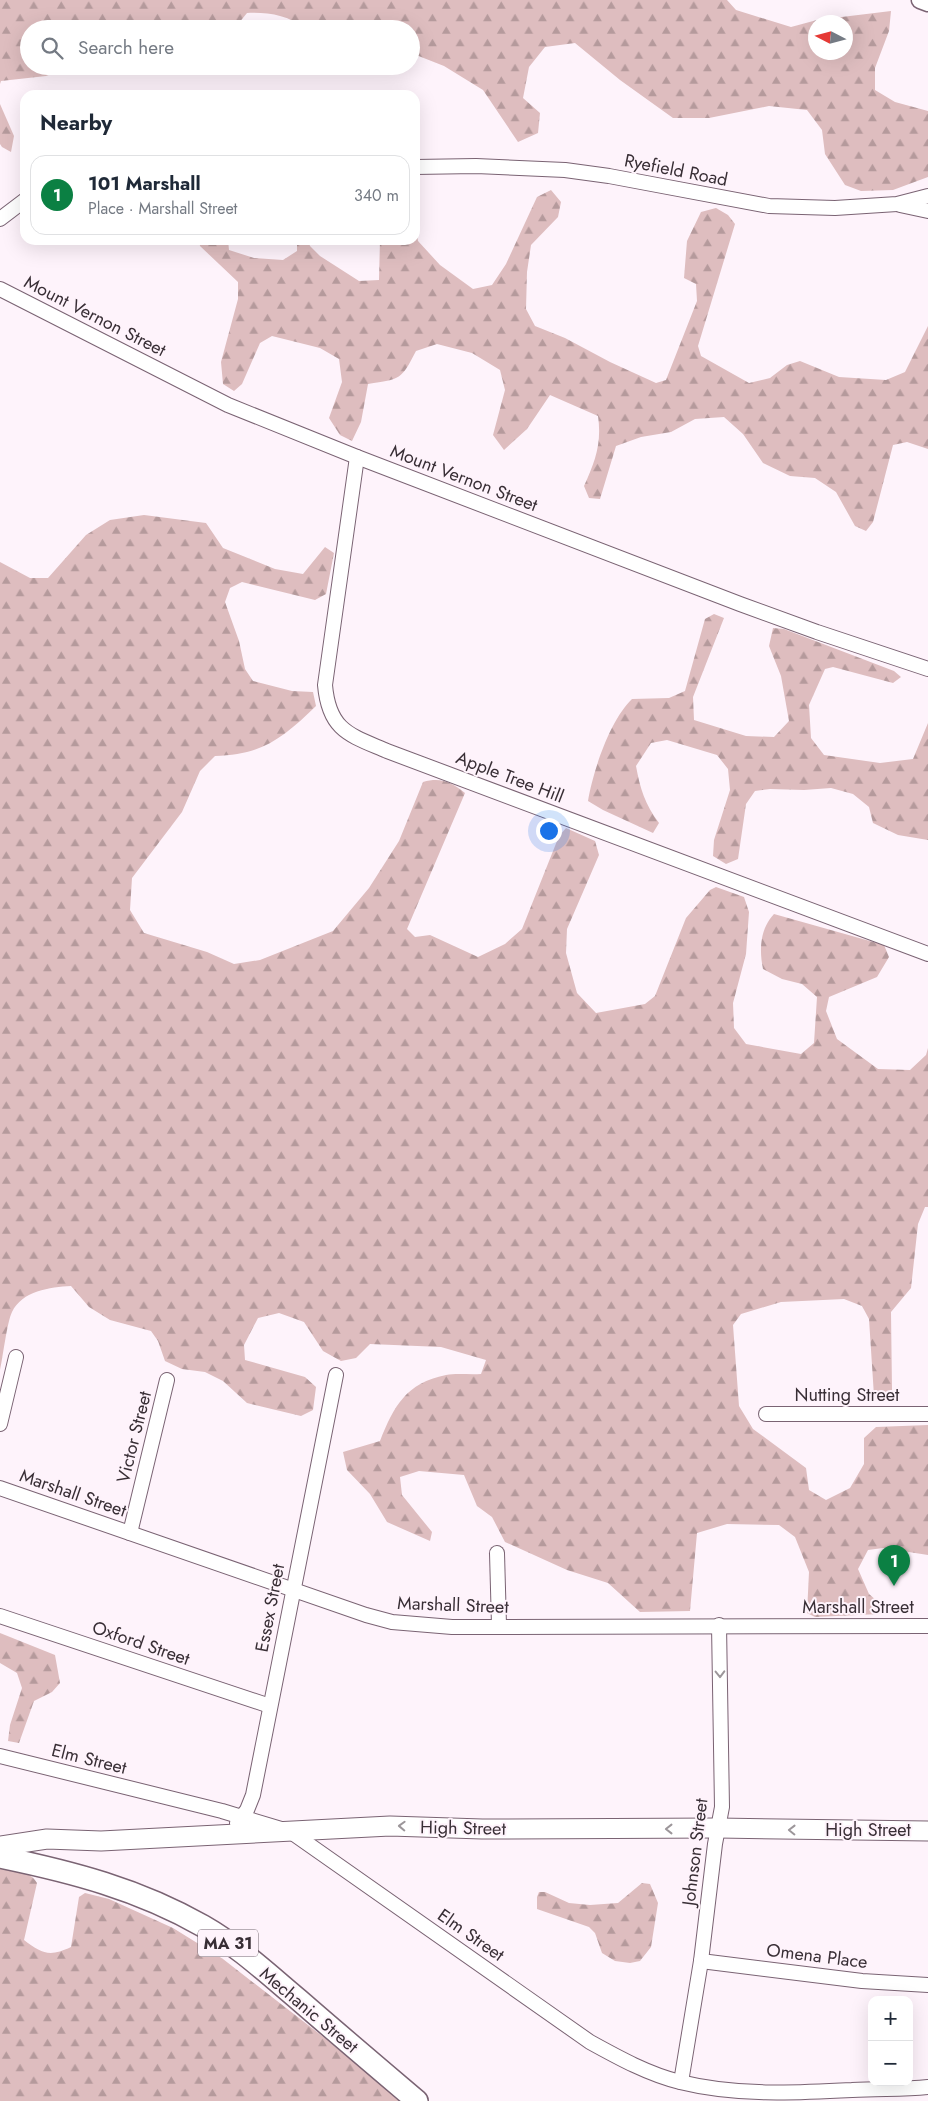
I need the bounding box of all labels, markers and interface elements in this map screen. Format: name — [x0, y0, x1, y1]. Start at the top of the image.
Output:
north arrow — [808, 15, 853, 60]
search box — [20, 20, 420, 75]
icon: search — [38, 34, 66, 62]
text: Search here — [78, 34, 174, 61]
text: Nearby — [40, 108, 112, 138]
street label: Ryefield Road — [622, 147, 730, 193]
text: 101 Marshall — [88, 170, 201, 197]
text: 1 — [53, 184, 61, 207]
text: 340 m — [354, 184, 399, 207]
text: Place · Marshall Street — [88, 197, 237, 220]
street label: Mount Vernon Street — [20, 269, 171, 363]
street label: Mount Vernon Street — [387, 438, 542, 518]
street label: Apple Tree Hill — [452, 744, 568, 810]
your location — [536, 818, 562, 844]
street label: Nutting Street — [795, 1382, 900, 1408]
street label: Victor Street — [110, 1388, 158, 1486]
street label: Marshall Street — [16, 1463, 131, 1524]
pin: 1 — [878, 1545, 910, 1586]
street label: Essex Street — [249, 1561, 291, 1654]
street label: Marshall Street — [397, 1590, 510, 1620]
street label: Marshall Street — [802, 1594, 914, 1620]
street label: Oxford Street — [89, 1614, 194, 1672]
one-way arrow — [715, 1670, 725, 1678]
street label: Elm Street — [49, 1737, 130, 1781]
street label: Johnson Street — [675, 1796, 715, 1909]
street label: High Street — [420, 1814, 507, 1842]
street label: High Street — [825, 1817, 911, 1843]
one-way arrow — [398, 1821, 406, 1832]
one-way arrow — [665, 1824, 672, 1834]
one-way arrow — [788, 1824, 796, 1835]
street label: Elm Street — [432, 1902, 510, 1968]
road number: MA 31 — [198, 1930, 258, 1956]
street label: Omena Place — [765, 1937, 869, 1975]
street label: Mechanic Street — [254, 1961, 364, 2059]
map controls — [868, 1996, 913, 2086]
button: + — [868, 1996, 913, 2041]
button: − — [868, 2041, 913, 2086]

